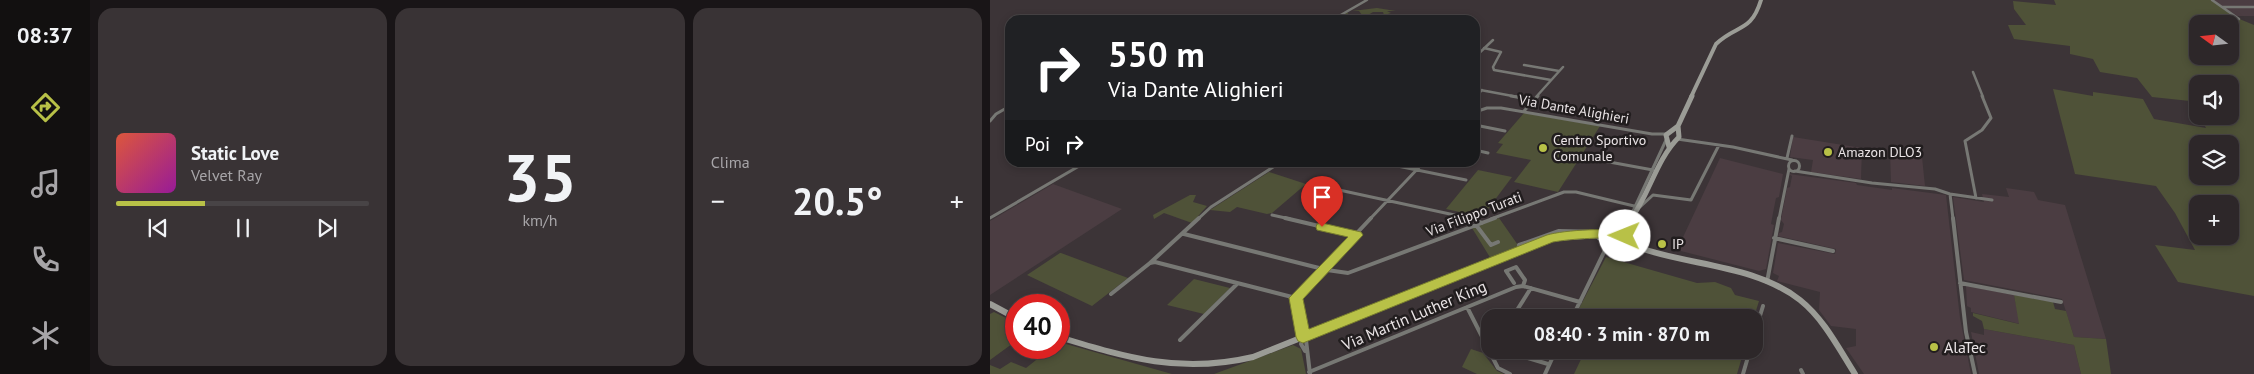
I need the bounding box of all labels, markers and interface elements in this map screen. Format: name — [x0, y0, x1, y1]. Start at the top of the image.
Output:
north arrow — [2189, 15, 2239, 65]
map controls — [2189, 15, 2239, 245]
text: 08:37 — [17, 21, 73, 49]
text: 550 m — [1108, 31, 1205, 77]
icon: right — [1025, 35, 1090, 100]
text: Via Dante Alighieri — [1108, 75, 1284, 103]
button: sound — [2189, 75, 2239, 125]
icon: directions — [28, 90, 63, 125]
street label: Via Dante Alighieri — [1516, 90, 1631, 128]
icon: right — [1060, 130, 1088, 158]
place label: Centro Sportivo Comunale — [1553, 131, 1646, 165]
text: Poi — [1025, 132, 1050, 156]
text: 35 — [503, 135, 577, 219]
button: layers — [2189, 135, 2239, 185]
text: Static Love — [191, 141, 279, 165]
marker: Centro Sportivo Comunale — [1537, 142, 1549, 154]
place label: Amazon DLO3 — [1838, 143, 1922, 161]
marker: Amazon DLO3 — [1822, 146, 1834, 158]
text: Clima — [711, 152, 750, 172]
text: Velvet Ray — [191, 165, 262, 185]
icon: music — [28, 166, 63, 201]
text: 20.5° — [792, 176, 883, 225]
pin — [1301, 176, 1343, 227]
text: − — [711, 182, 725, 219]
text: + — [950, 182, 964, 219]
icon: arrive — [1308, 183, 1336, 211]
street label: Via Filippo Turati — [1423, 187, 1524, 241]
button: + — [2189, 195, 2239, 245]
position arrow — [1598, 209, 1650, 261]
text: km/h — [522, 210, 558, 230]
icon: previous — [144, 214, 172, 242]
icon: pause — [229, 214, 257, 242]
icon: next — [313, 214, 341, 242]
place label: IP — [1672, 235, 1684, 253]
marker: IP — [1656, 238, 1668, 250]
icon: phone — [28, 242, 63, 277]
street label: Via Martin Luther King — [1338, 276, 1489, 355]
speed limit sign: 40 — [1005, 294, 1070, 359]
icon: climate — [28, 318, 63, 353]
text: 08:40 · 3 min · 870 m — [1534, 322, 1710, 346]
place label: AlaTec — [1944, 337, 1986, 357]
marker: AlaTec — [1928, 341, 1940, 353]

